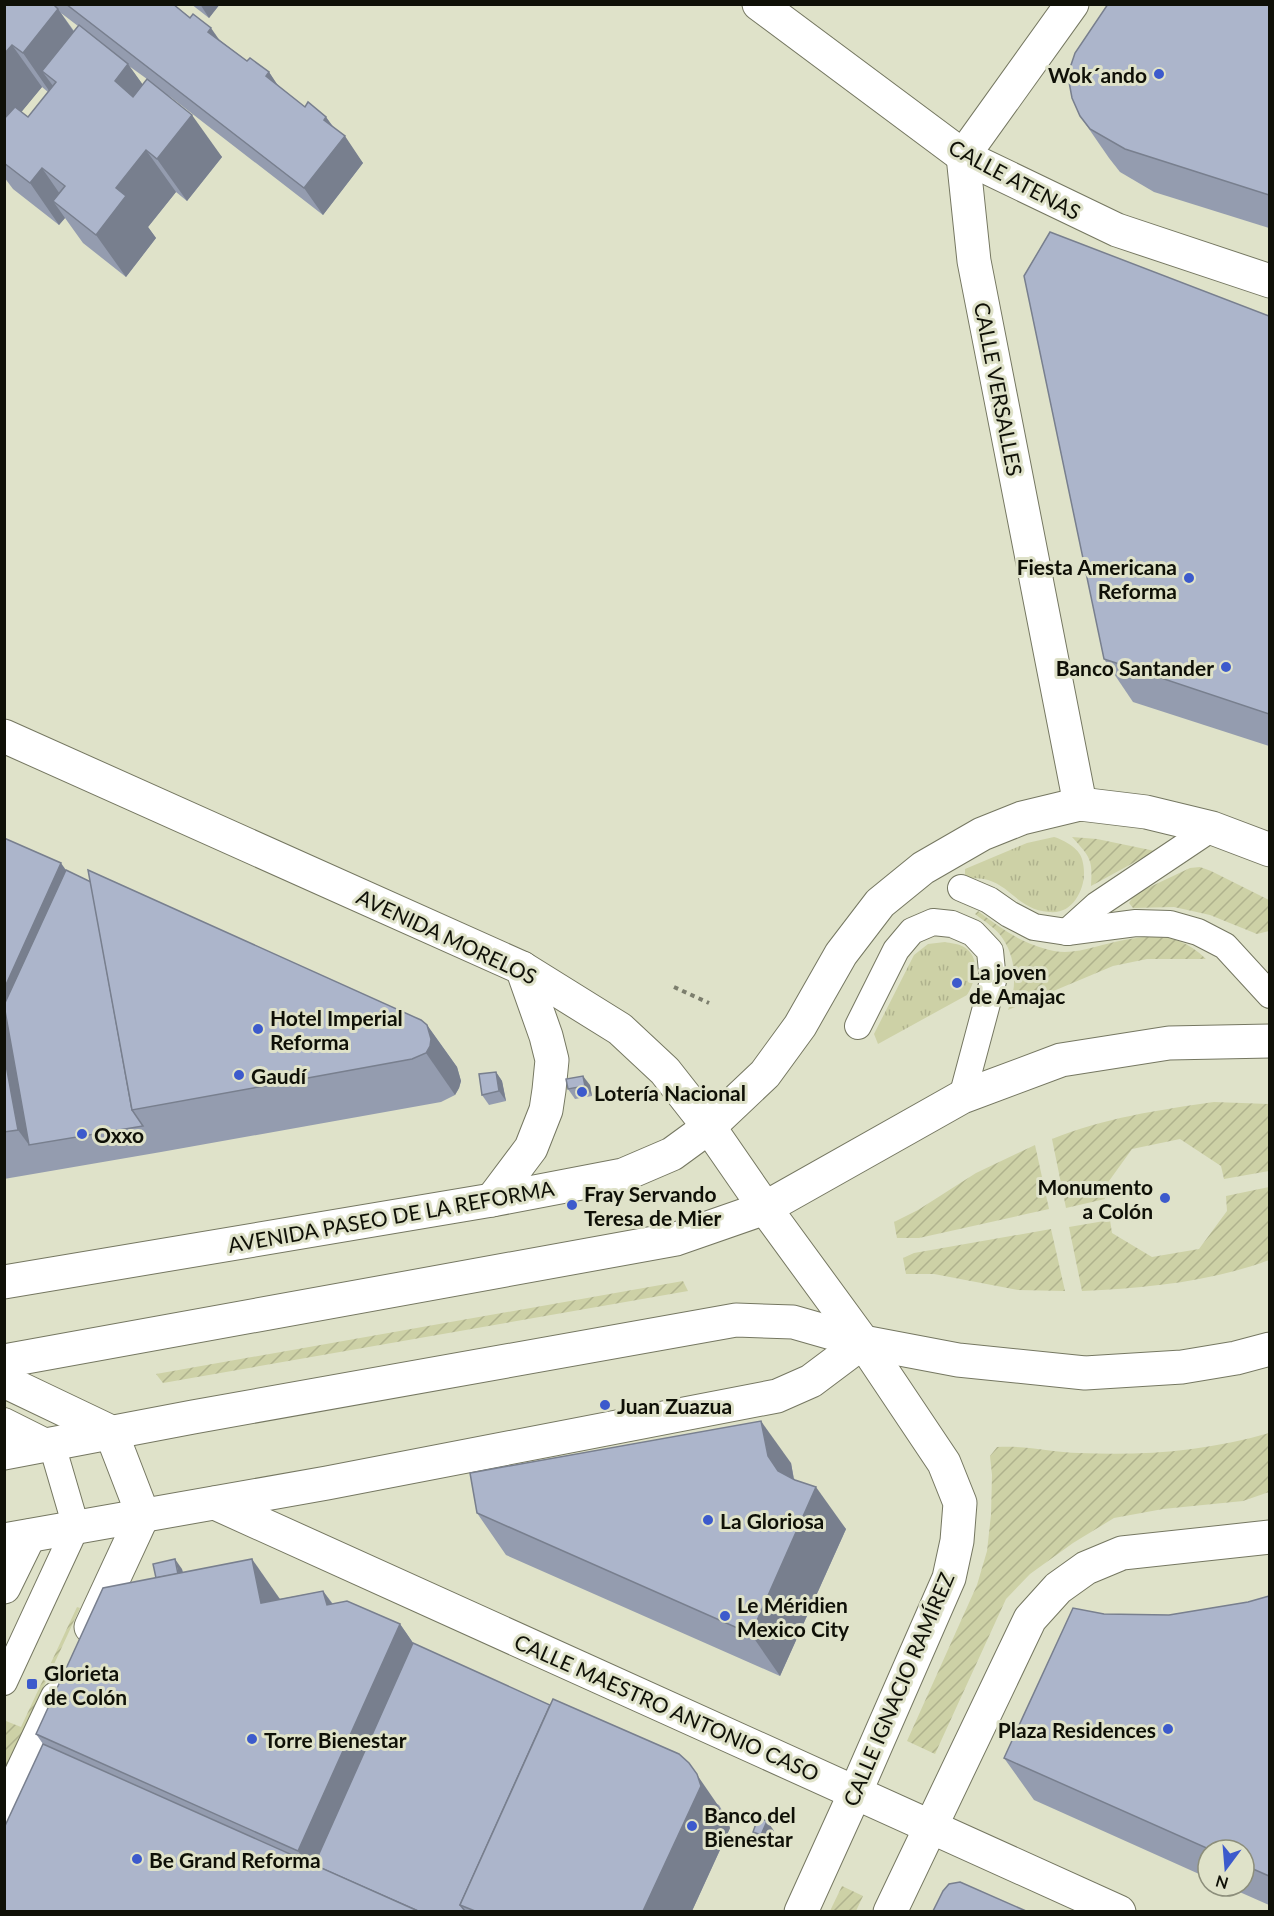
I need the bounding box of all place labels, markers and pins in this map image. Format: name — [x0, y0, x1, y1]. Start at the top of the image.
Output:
place label: Wok´ando — [1048, 62, 1147, 87]
marker: Wok´ando — [1152, 67, 1166, 81]
place label: Fiesta Americana Reforma — [1017, 554, 1177, 603]
marker: Fiesta Americana Reforma — [1182, 571, 1196, 585]
place label: Banco Santander — [1056, 655, 1214, 680]
marker: Banco Santander — [1219, 660, 1233, 674]
place label: La joven de Amajac — [969, 959, 1065, 1008]
marker: La joven de Amajac — [950, 976, 964, 990]
place label: Hotel Imperial Reforma — [270, 1005, 403, 1054]
marker: Hotel Imperial Reforma — [251, 1022, 265, 1036]
place label: Gaudí — [251, 1063, 308, 1088]
marker: Gaudí — [232, 1068, 246, 1082]
place label: Lotería Nacional — [594, 1080, 746, 1105]
marker: Lotería Nacional — [575, 1085, 589, 1099]
place label: Oxxo — [94, 1122, 144, 1147]
marker: Oxxo — [75, 1127, 89, 1141]
place label: Monumento a Colón — [1037, 1174, 1153, 1223]
place label: Fray Servando Teresa de Mier — [584, 1181, 721, 1230]
marker: Monumento a Colón — [1158, 1191, 1172, 1205]
marker: Fray Servando Teresa de Mier — [565, 1198, 579, 1212]
place label: Juan Zuazua — [617, 1393, 732, 1418]
marker: Juan Zuazua — [598, 1398, 612, 1412]
place label: La Gloriosa — [720, 1508, 824, 1533]
marker: La Gloriosa — [701, 1513, 715, 1527]
place label: Le Méridien Mexico City — [737, 1592, 850, 1641]
marker: Le Méridien Mexico City — [718, 1609, 732, 1623]
place label: Glorieta de Colón — [44, 1660, 127, 1709]
marker: Glorieta de Colón — [25, 1677, 39, 1691]
place label: Plaza Residences — [998, 1717, 1156, 1742]
marker: Plaza Residences — [1161, 1722, 1175, 1736]
place label: Torre Bienestar — [264, 1727, 407, 1752]
marker: Torre Bienestar — [245, 1732, 259, 1746]
place label: Banco del Bienestar — [704, 1802, 796, 1851]
marker: Banco del Bienestar — [685, 1819, 699, 1833]
place label: Be Grand Reforma — [149, 1847, 321, 1872]
marker: Be Grand Reforma — [130, 1852, 144, 1866]

